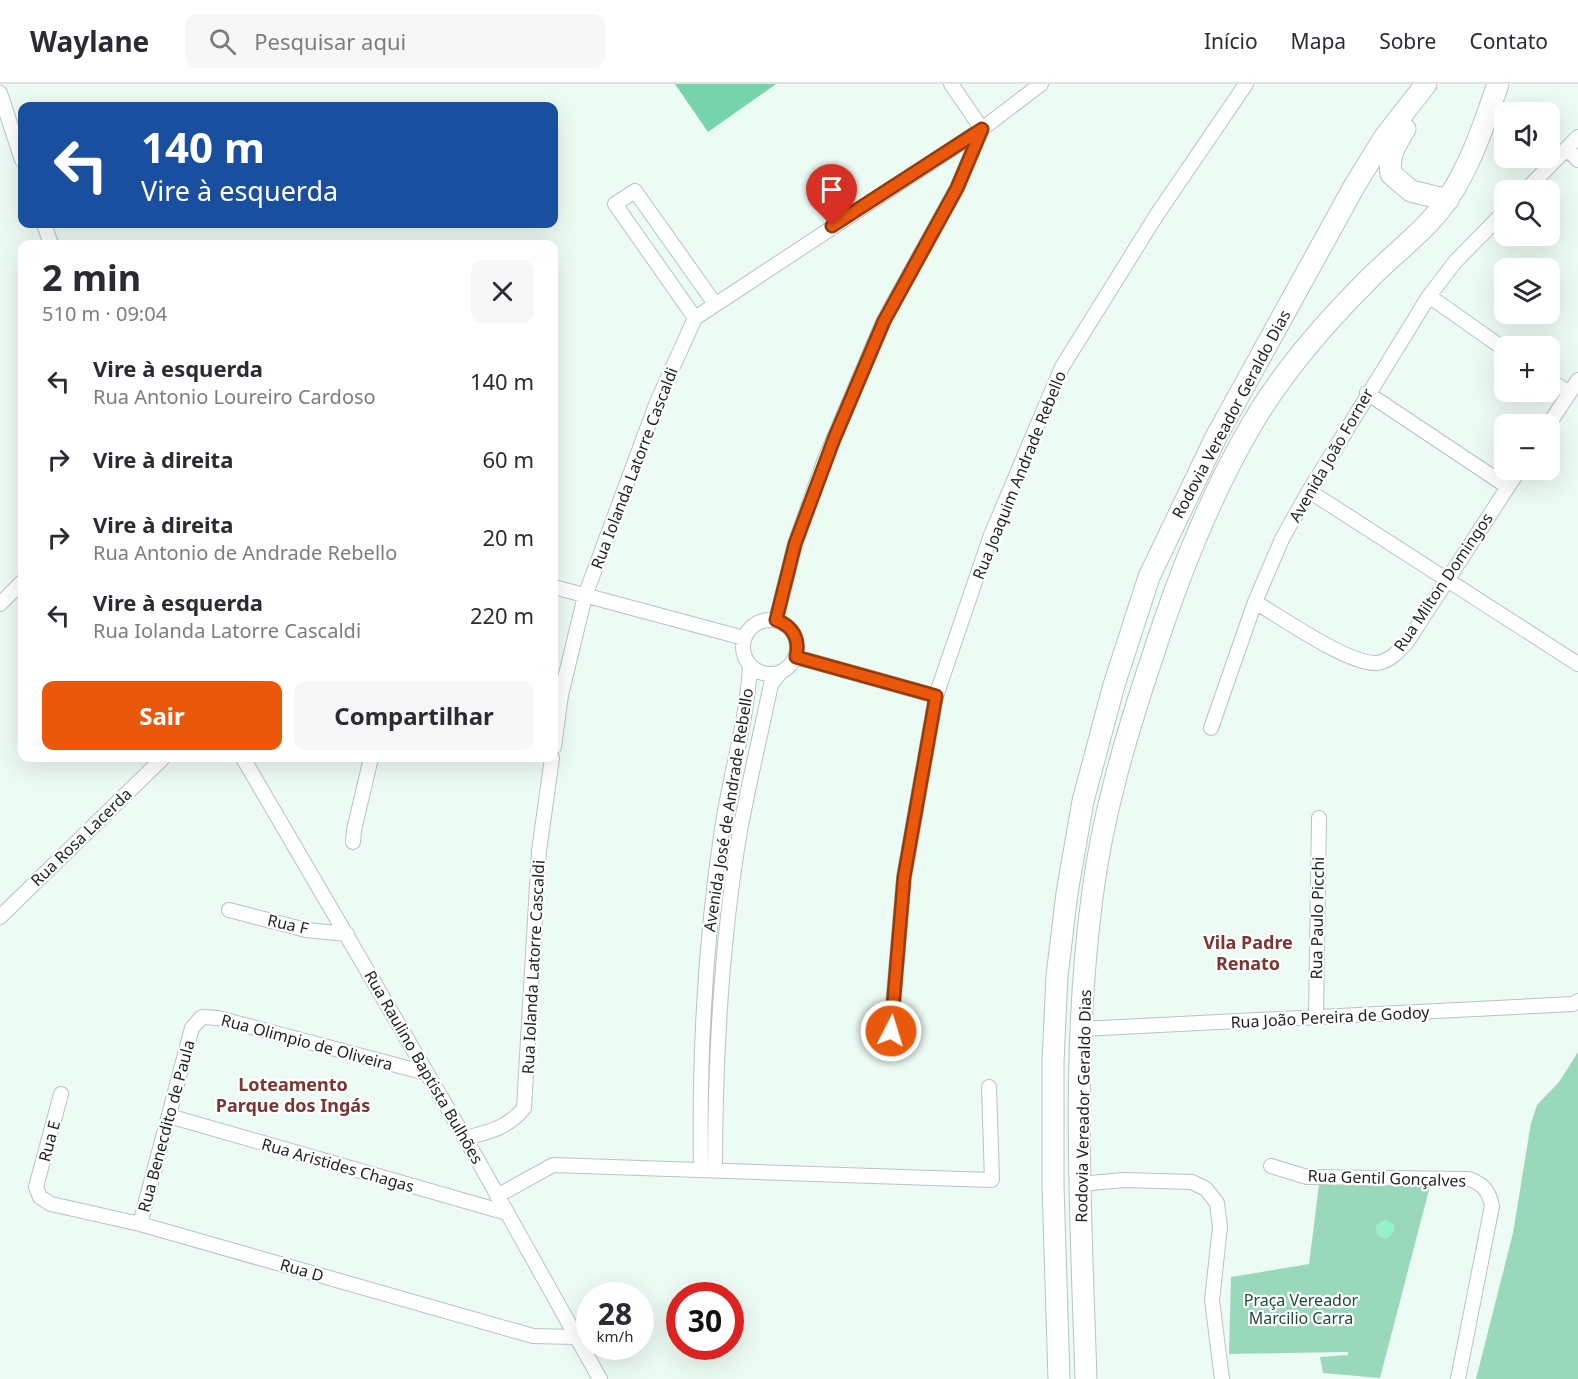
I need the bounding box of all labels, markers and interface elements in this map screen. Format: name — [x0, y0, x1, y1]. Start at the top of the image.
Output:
search box — [185, 14, 605, 68]
text: Waylane — [30, 22, 149, 60]
icon: search — [206, 25, 239, 58]
text: Pesquisar aqui — [254, 26, 406, 56]
text: Início — [1204, 27, 1258, 55]
text: Mapa — [1291, 27, 1346, 55]
text: Sobre — [1379, 27, 1436, 55]
text: Contato — [1469, 27, 1548, 55]
map controls — [1494, 102, 1560, 480]
button: sound — [1494, 102, 1560, 168]
text: 140 m — [141, 118, 265, 175]
icon: left — [42, 126, 120, 204]
pin — [806, 164, 857, 226]
text: Vire à esquerda — [141, 172, 338, 209]
icon: arrive — [815, 173, 848, 206]
button: search — [1494, 180, 1560, 246]
text: 2 min — [42, 253, 141, 302]
button: layers — [1494, 258, 1560, 324]
button: close — [471, 260, 534, 323]
text: 510 m · 09:04 — [42, 300, 167, 327]
street label: Rodovia Vereador Geraldo Dias — [1167, 306, 1295, 522]
button: + — [1494, 336, 1560, 402]
text: Vire à esquerda — [93, 353, 263, 383]
street label: Rua Iolanda Latorre Cascaldi — [585, 364, 683, 572]
icon: left — [42, 365, 75, 398]
text: 140 m — [470, 366, 534, 396]
street label: Rua Joaquim Andrade Rebello — [967, 367, 1071, 583]
text: Rua Antonio Loureiro Cardoso — [93, 383, 376, 410]
street label: Avenida João Forner — [1284, 384, 1379, 526]
button: − — [1494, 414, 1560, 480]
icon: right — [42, 443, 75, 476]
text: Vire à direita — [93, 444, 233, 474]
text: 60 m — [483, 444, 534, 474]
street label: Rua Milton Domingos — [1388, 508, 1498, 656]
text: Vire à direita — [93, 509, 233, 539]
icon: right — [42, 521, 75, 554]
text: 20 m — [483, 522, 534, 552]
text: Rua Antonio de Andrade Rebello — [93, 539, 397, 566]
text: Vire à esquerda — [93, 587, 263, 617]
icon: left — [42, 599, 75, 632]
text: 220 m — [470, 600, 534, 630]
text: Rua Iolanda Latorre Cascaldi — [93, 617, 361, 644]
button: Sair — [42, 681, 282, 750]
button: Compartilhar — [294, 681, 534, 750]
street label: Avenida José de Andrade Rebello — [698, 687, 758, 933]
street label: Rua Rosa Lacerda — [26, 783, 136, 891]
street label: Rua Paulo Picchi — [1305, 856, 1329, 980]
street label: Rua Iolanda Latorre Cascaldi — [516, 859, 550, 1075]
street label: Rua F — [265, 909, 311, 939]
district label: Vila Padre Renato — [1203, 930, 1293, 975]
street label: Rua Raulino Baptista Bulhões — [359, 966, 489, 1168]
street label: Rodovia Vereador Geraldo Dias — [1070, 989, 1096, 1223]
position arrow — [859, 999, 923, 1063]
street label: Rua João Pereira de Godoy — [1230, 1001, 1431, 1033]
street label: Rua Olimpio de Oliveira — [219, 1008, 395, 1076]
street label: Rua Benecdito de Paula — [132, 1038, 200, 1214]
district label: Loteamento Parque dos Ingás — [216, 1072, 370, 1117]
street label: Rua E — [33, 1118, 65, 1164]
street label: Rua Aristides Chagas — [259, 1133, 417, 1197]
street label: Rua Gentil Gonçalves — [1307, 1164, 1467, 1192]
street label: Rua D — [278, 1253, 326, 1287]
speed limit sign: 30 — [666, 1282, 744, 1360]
park label: Praça Vereador Marcilio Carra — [1244, 1289, 1359, 1329]
text: 28 — [598, 1293, 632, 1334]
text: km/h — [597, 1326, 633, 1346]

